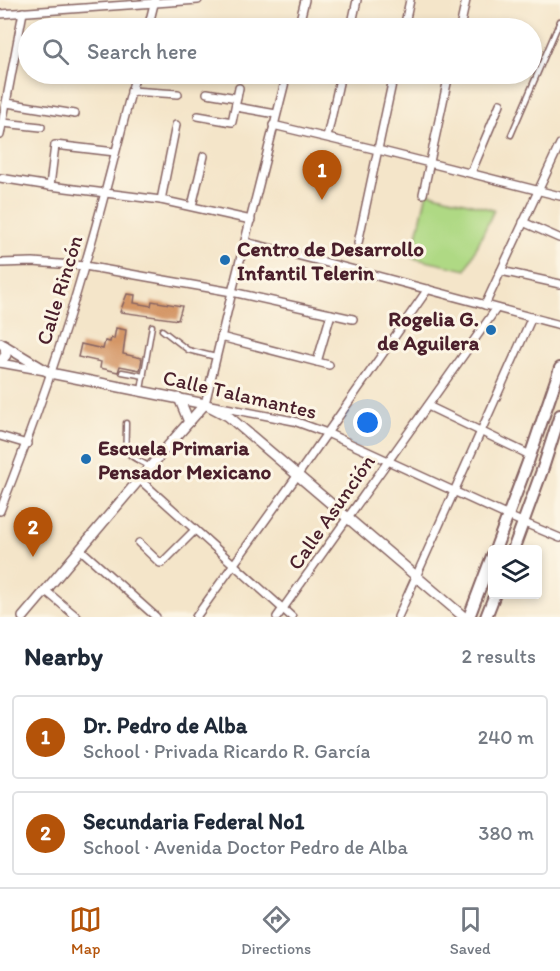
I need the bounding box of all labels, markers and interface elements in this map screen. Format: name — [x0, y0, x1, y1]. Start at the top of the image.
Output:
search box — [18, 18, 542, 84]
icon: search — [39, 35, 72, 68]
text: Search here — [87, 38, 197, 65]
pin: 1 — [302, 150, 342, 200]
street label: Calle Rincón — [31, 232, 87, 348]
place label: Centro de Desarrollo Infantil Telerin — [237, 236, 424, 285]
marker: Centro de Desarrollo Infantil Telerin — [218, 253, 232, 267]
place label: Rogelia G. de Aguilera — [377, 306, 480, 356]
marker: Rogelia G. de Aguilera — [484, 323, 498, 337]
street label: Calle Talamantes — [161, 364, 319, 424]
your location — [353, 408, 382, 437]
place label: Escuela Primaria Pensador Mexicano — [98, 435, 271, 484]
street label: Calle Asunción — [282, 449, 380, 574]
marker: Escuela Primaria Pensador Mexicano — [79, 452, 93, 466]
pin: 2 — [14, 508, 52, 557]
map controls — [488, 545, 542, 599]
button: layers — [488, 545, 542, 599]
text: Nearby — [24, 640, 103, 672]
text: 2 results — [462, 644, 536, 668]
text: Dr. Pedro de Alba — [83, 712, 247, 739]
text: 1 — [41, 725, 50, 749]
text: 240 m — [478, 725, 534, 749]
text: School · Privada Ricardo R. García — [83, 739, 370, 763]
text: Secundaria Federal No1 — [83, 808, 305, 835]
text: 2 — [40, 821, 51, 845]
text: 380 m — [479, 821, 534, 845]
text: School · Avenida Doctor Pedro de Alba — [83, 835, 408, 859]
tab: Map — [69, 903, 102, 958]
tab: Directions — [241, 903, 311, 958]
tab: Saved — [450, 903, 491, 958]

